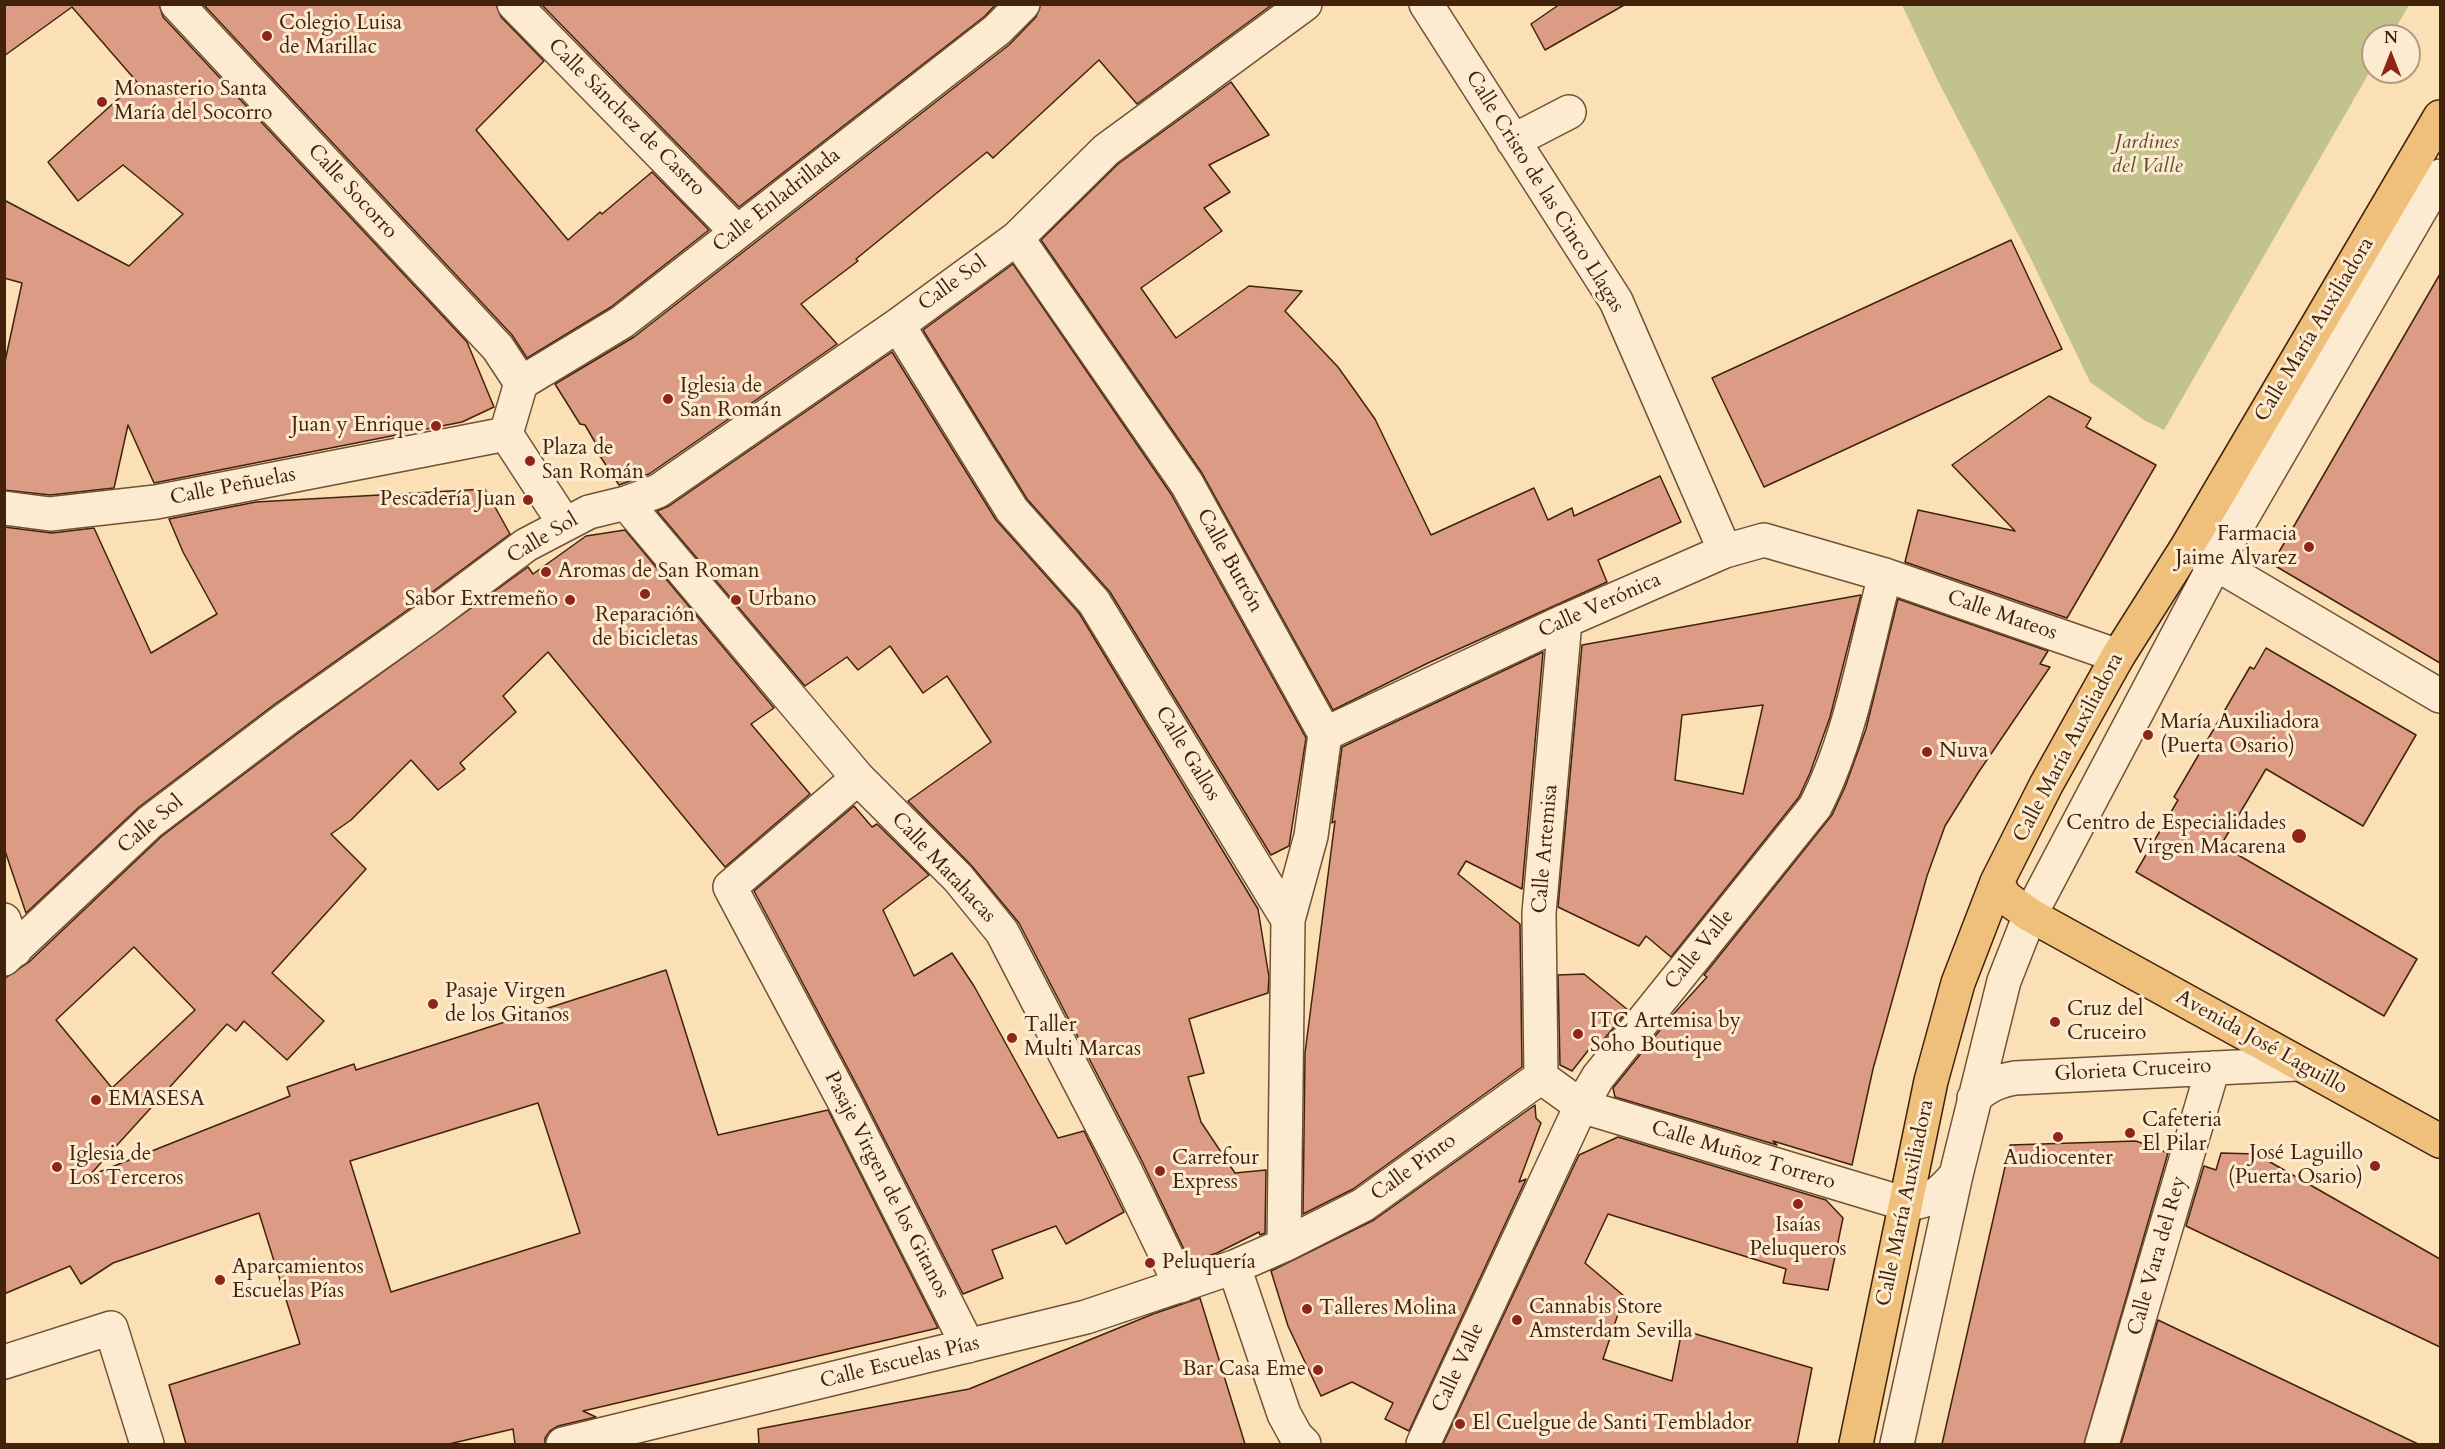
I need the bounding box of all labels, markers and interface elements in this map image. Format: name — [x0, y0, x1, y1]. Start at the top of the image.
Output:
place label: Colegio Luisa de Marillac — [279, 11, 402, 61]
north arrow — [2361, 24, 2421, 84]
text: N — [2384, 27, 2398, 49]
marker: Colegio Luisa de Marillac — [260, 29, 274, 43]
street label: Calle Sánchez de Castro — [542, 34, 710, 202]
street label: Calle Cristo de las Cinco Llagas — [1459, 67, 1629, 317]
place label: Monasterio Santa María del Socorro — [114, 77, 272, 127]
marker: Monasterio Santa María del Socorro — [95, 95, 109, 109]
park label: Jardines del Valle — [2111, 130, 2183, 180]
street label: Calle Socorro — [302, 139, 402, 245]
street label: Calle Enladrillada — [708, 143, 846, 259]
street label: Calle María Auxiliadora — [2250, 233, 2380, 427]
street label: Calle Sol — [914, 251, 992, 317]
place label: Iglesia de San Román — [680, 374, 782, 424]
marker: Iglesia de San Román — [661, 392, 675, 406]
place label: Juan y Enrique — [291, 413, 424, 439]
marker: Juan y Enrique — [429, 419, 443, 433]
place label: Plaza de San Román — [542, 436, 644, 486]
marker: Plaza de San Román — [523, 454, 537, 468]
street label: Calle Peñuelas — [168, 462, 298, 512]
place label: Pescadería Juan — [380, 487, 516, 513]
marker: Pescadería Juan — [521, 493, 535, 507]
street label: Calle Butrón — [1190, 505, 1268, 617]
street label: Calle Sol — [503, 508, 583, 570]
place label: Farmacia Jaime Alvarez — [2175, 522, 2297, 572]
marker: Farmacia Jaime Alvarez — [2302, 540, 2316, 554]
place label: Aromas de San Roman — [558, 559, 760, 585]
marker: Aromas de San Roman — [539, 565, 553, 579]
street label: Calle Verónica — [1535, 568, 1665, 644]
street label: Calle Mateos — [1944, 585, 2060, 647]
place label: Sabor Extremeño — [405, 587, 558, 613]
marker: Reparación de bicicletas — [638, 587, 652, 601]
place label: Urbano — [748, 587, 816, 613]
marker: Sabor Extremeño — [563, 593, 577, 607]
marker: Urbano — [729, 593, 743, 607]
place label: Reparación de bicicletas — [592, 603, 698, 653]
street label: Calle María Auxiliadora — [2008, 649, 2130, 847]
street label: Calle Gallos — [1149, 702, 1225, 806]
place label: María Auxiliadora (Puerta Osario) — [2160, 710, 2320, 760]
marker: María Auxiliadora (Puerta Osario) — [2141, 728, 2155, 742]
place label: Nuva — [1939, 739, 1988, 765]
marker: Nuva — [1920, 745, 1934, 759]
street label: Calle Artemisa — [1528, 783, 1564, 915]
street label: Calle Sol — [113, 790, 189, 860]
street label: Calle Matahacas — [885, 808, 1001, 928]
place label: Centro de Especialidades Virgen Macarena — [2066, 811, 2286, 861]
marker: Centro de Especialidades Virgen Macarena — [2290, 827, 2308, 845]
street label: Calle Valle — [1660, 905, 1740, 995]
place label: Pasaje Virgen de los Gitanos — [445, 979, 569, 1029]
street label: Avenida José Laguillo — [2171, 985, 2351, 1101]
marker: Pasaje Virgen de los Gitanos — [426, 997, 440, 1011]
place label: Cruz del Cruceiro — [2067, 997, 2146, 1047]
place label: ITC Artemisa by Soho Boutique — [1590, 1009, 1741, 1059]
place label: Taller Multi Marcas — [1024, 1013, 1141, 1063]
marker: Cruz del Cruceiro — [2048, 1015, 2062, 1029]
marker: ITC Artemisa by Soho Boutique — [1571, 1027, 1585, 1041]
marker: Taller Multi Marcas — [1005, 1031, 1019, 1045]
street label: Glorieta Cruceiro — [2054, 1054, 2212, 1088]
street label: Pasaje Virgen de los Gitanos — [818, 1068, 954, 1302]
place label: EMASESA — [108, 1087, 205, 1113]
marker: EMASESA — [89, 1093, 103, 1107]
street label: Calle María Auxiliadora — [1872, 1097, 1940, 1309]
place label: Cafeteria El Pilar — [2142, 1108, 2222, 1158]
street label: Calle Muñoz Torrero — [1648, 1116, 1838, 1196]
marker: Cafeteria El Pilar — [2123, 1126, 2137, 1140]
street label: Calle Pinto — [1366, 1129, 1462, 1207]
marker: Audiocenter — [2051, 1130, 2065, 1144]
place label: José Laguillo (Puerta Osario) — [2228, 1141, 2363, 1191]
place label: Iglesia de Los Terceros — [69, 1142, 183, 1192]
place label: Carrefour Express — [1172, 1146, 1259, 1196]
place label: Audiocenter — [2003, 1146, 2113, 1172]
marker: José Laguillo (Puerta Osario) — [2368, 1159, 2382, 1173]
marker: Iglesia de Los Terceros — [50, 1160, 64, 1174]
marker: Carrefour Express — [1153, 1164, 1167, 1178]
street label: Calle Vara del Rey — [2123, 1173, 2193, 1339]
marker: Isaías Peluqueros — [1791, 1197, 1805, 1211]
place label: Isaías Peluqueros — [1749, 1213, 1847, 1263]
place label: Peluquería — [1162, 1250, 1256, 1276]
place label: Aparcamientos Escuelas Pías — [232, 1255, 364, 1305]
marker: Peluquería — [1143, 1256, 1157, 1270]
marker: Aparcamientos Escuelas Pías — [213, 1273, 227, 1287]
place label: Cannabis Store Amsterdam Sevilla — [1529, 1295, 1693, 1345]
place label: Talleres Molina — [1319, 1296, 1457, 1322]
marker: Talleres Molina — [1300, 1302, 1314, 1316]
marker: Cannabis Store Amsterdam Sevilla — [1510, 1313, 1524, 1327]
street label: Calle Valle — [1427, 1319, 1491, 1417]
street label: Calle Escuelas Pías — [818, 1331, 982, 1395]
place label: Bar Casa Eme — [1182, 1357, 1306, 1383]
marker: Bar Casa Eme — [1311, 1363, 1325, 1377]
place label: El Cuelgue de Santi Temblador — [1472, 1411, 1752, 1437]
marker: El Cuelgue de Santi Temblador — [1453, 1417, 1467, 1431]

